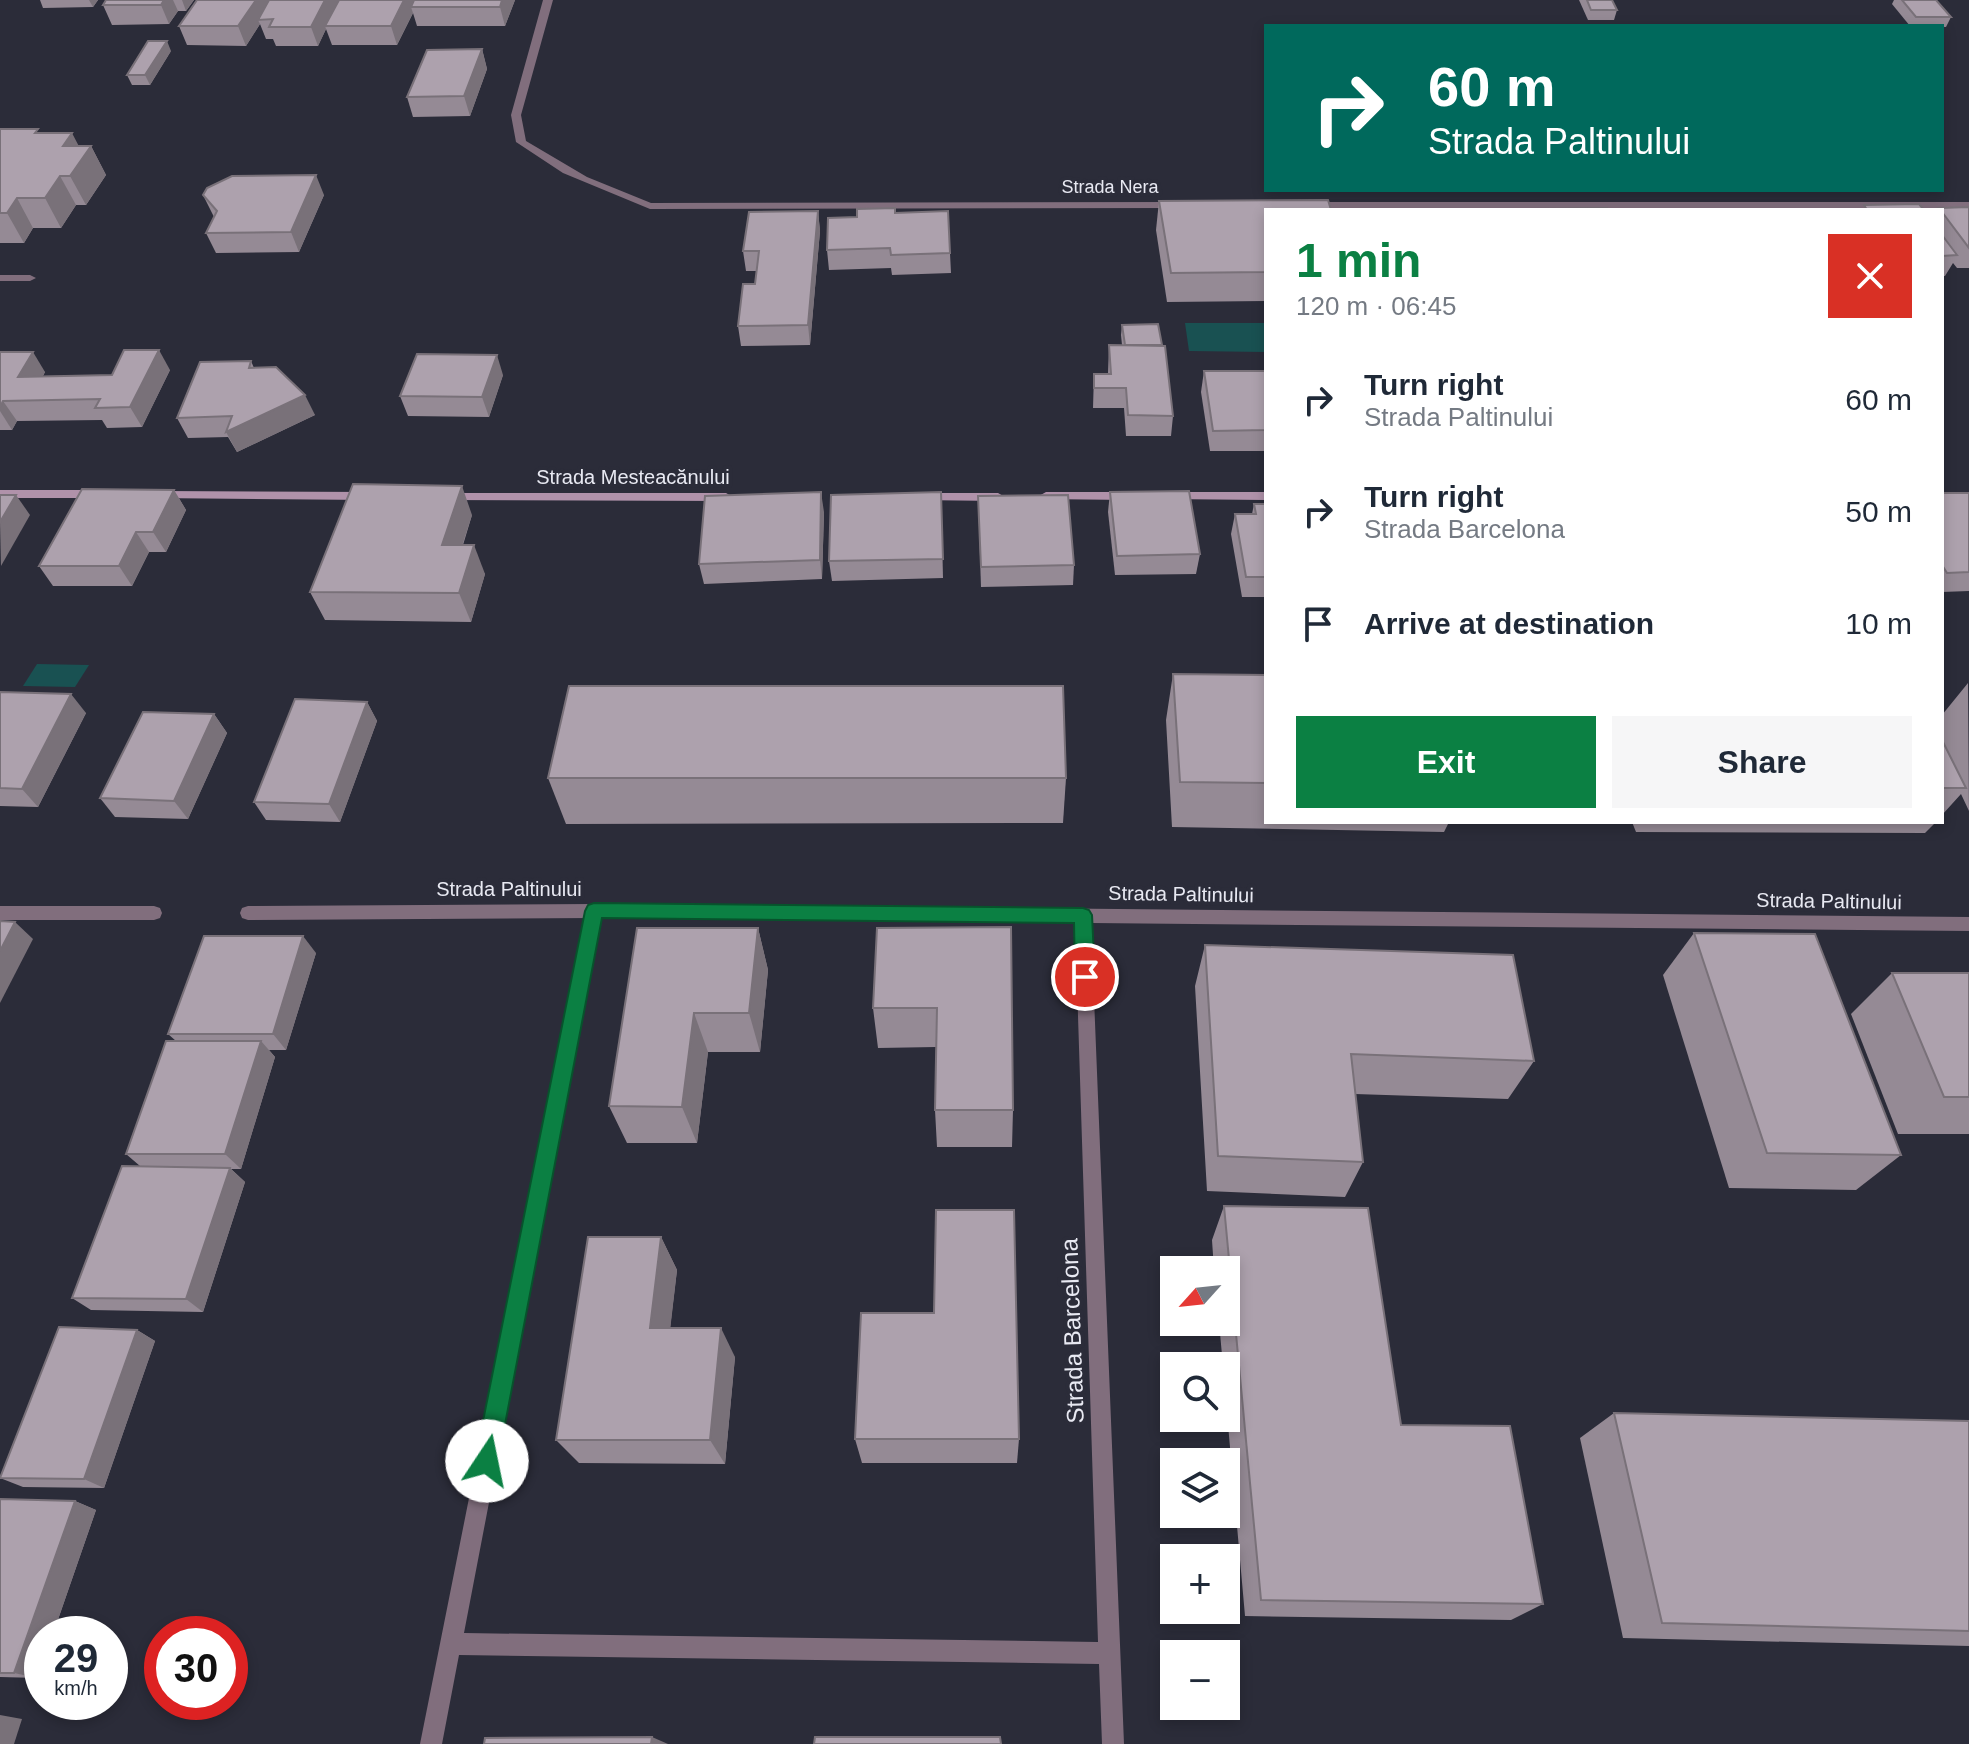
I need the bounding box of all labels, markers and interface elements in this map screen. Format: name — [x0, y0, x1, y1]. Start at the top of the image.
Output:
text: 60 m — [1428, 55, 1556, 118]
icon: right — [1296, 56, 1400, 160]
text: Strada Paltinului — [1428, 121, 1690, 162]
street label: Strada Nera — [1061, 177, 1160, 197]
text: 1 min — [1296, 234, 1421, 287]
button: close — [1828, 234, 1912, 318]
text: 120 m · 06:45 — [1296, 291, 1456, 321]
text: Turn right — [1364, 368, 1503, 401]
icon: right — [1296, 378, 1340, 422]
text: 60 m — [1845, 383, 1912, 416]
text: Strada Paltinului — [1364, 402, 1553, 432]
street label: Strada Mesteacănului — [536, 466, 730, 488]
text: Turn right — [1364, 480, 1503, 513]
icon: right — [1296, 490, 1340, 534]
text: 50 m — [1845, 495, 1912, 528]
text: Strada Barcelona — [1364, 514, 1565, 544]
icon: arrive — [1296, 602, 1340, 646]
text: Arrive at destination — [1364, 607, 1654, 640]
text: 10 m — [1845, 607, 1912, 640]
button: Exit — [1296, 716, 1596, 808]
button: Share — [1612, 716, 1912, 808]
street label: Strada Paltinului — [436, 878, 582, 900]
street label: Strada Paltinului — [1108, 882, 1254, 906]
street label: Strada Paltinului — [1756, 889, 1902, 913]
pin — [1051, 943, 1119, 1011]
icon: arrive — [1063, 955, 1107, 999]
street label: Strada Barcelona — [1055, 1237, 1089, 1424]
north arrow — [1160, 1256, 1240, 1336]
map controls — [1160, 1256, 1240, 1720]
button: search — [1160, 1352, 1240, 1432]
position arrow — [445, 1419, 529, 1503]
button: layers — [1160, 1448, 1240, 1528]
button: + — [1160, 1544, 1240, 1624]
speed limit sign: 30 — [144, 1616, 248, 1720]
text: 29 — [54, 1636, 98, 1680]
button: − — [1160, 1640, 1240, 1720]
text: km/h — [54, 1677, 98, 1699]

